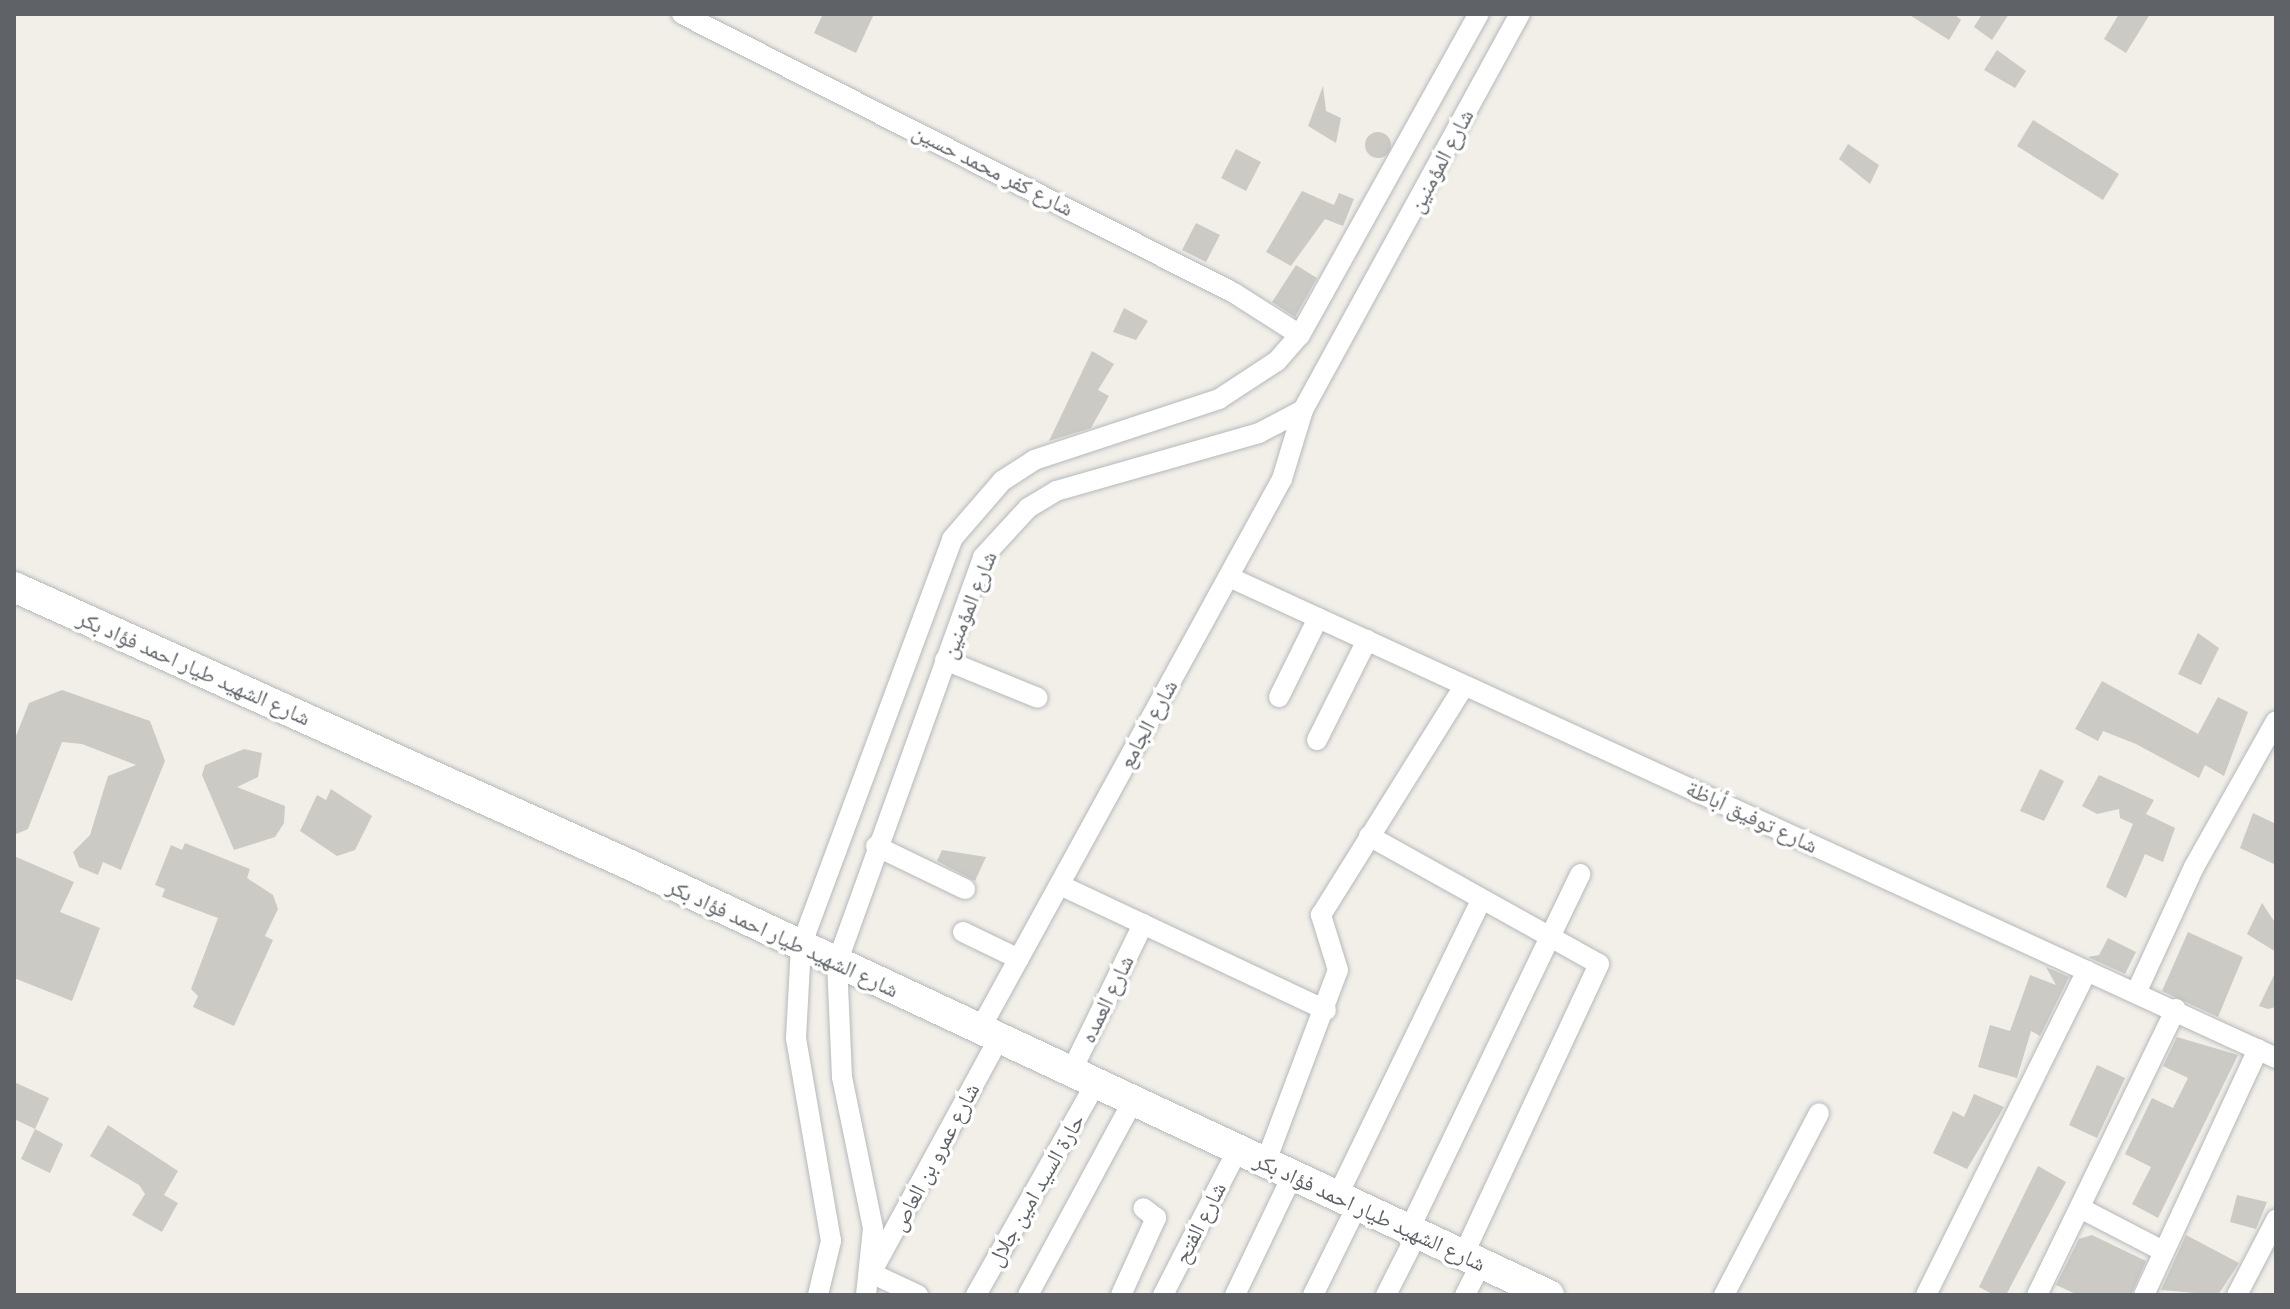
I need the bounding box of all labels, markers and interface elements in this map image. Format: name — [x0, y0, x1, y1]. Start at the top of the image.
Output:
street label: شارع المؤمنين — [1403, 105, 1479, 217]
street label: شارع كفر محمد حسين — [908, 118, 1078, 222]
street label: شارع المؤمنين — [936, 547, 1002, 663]
street label: شارع الشهيد طيار احمد فؤاد بكر — [73, 605, 315, 731]
street label: شارع الجامع — [1113, 675, 1183, 773]
street label: شارع توفيق أباظة — [1682, 775, 1822, 859]
street label: شارع الشهيد طيار احمد فؤاد بكر — [663, 873, 903, 1003]
street label: شارع العمده — [1074, 951, 1140, 1047]
street label: شارع عمرو بن العاص — [885, 1078, 985, 1236]
street label: حارة السيد امين جلال — [982, 1109, 1090, 1271]
street label: شارع الشهيد طيار احمد فؤاد بكر — [1250, 1147, 1490, 1277]
street label: شارع الفتح — [1168, 1178, 1232, 1268]

